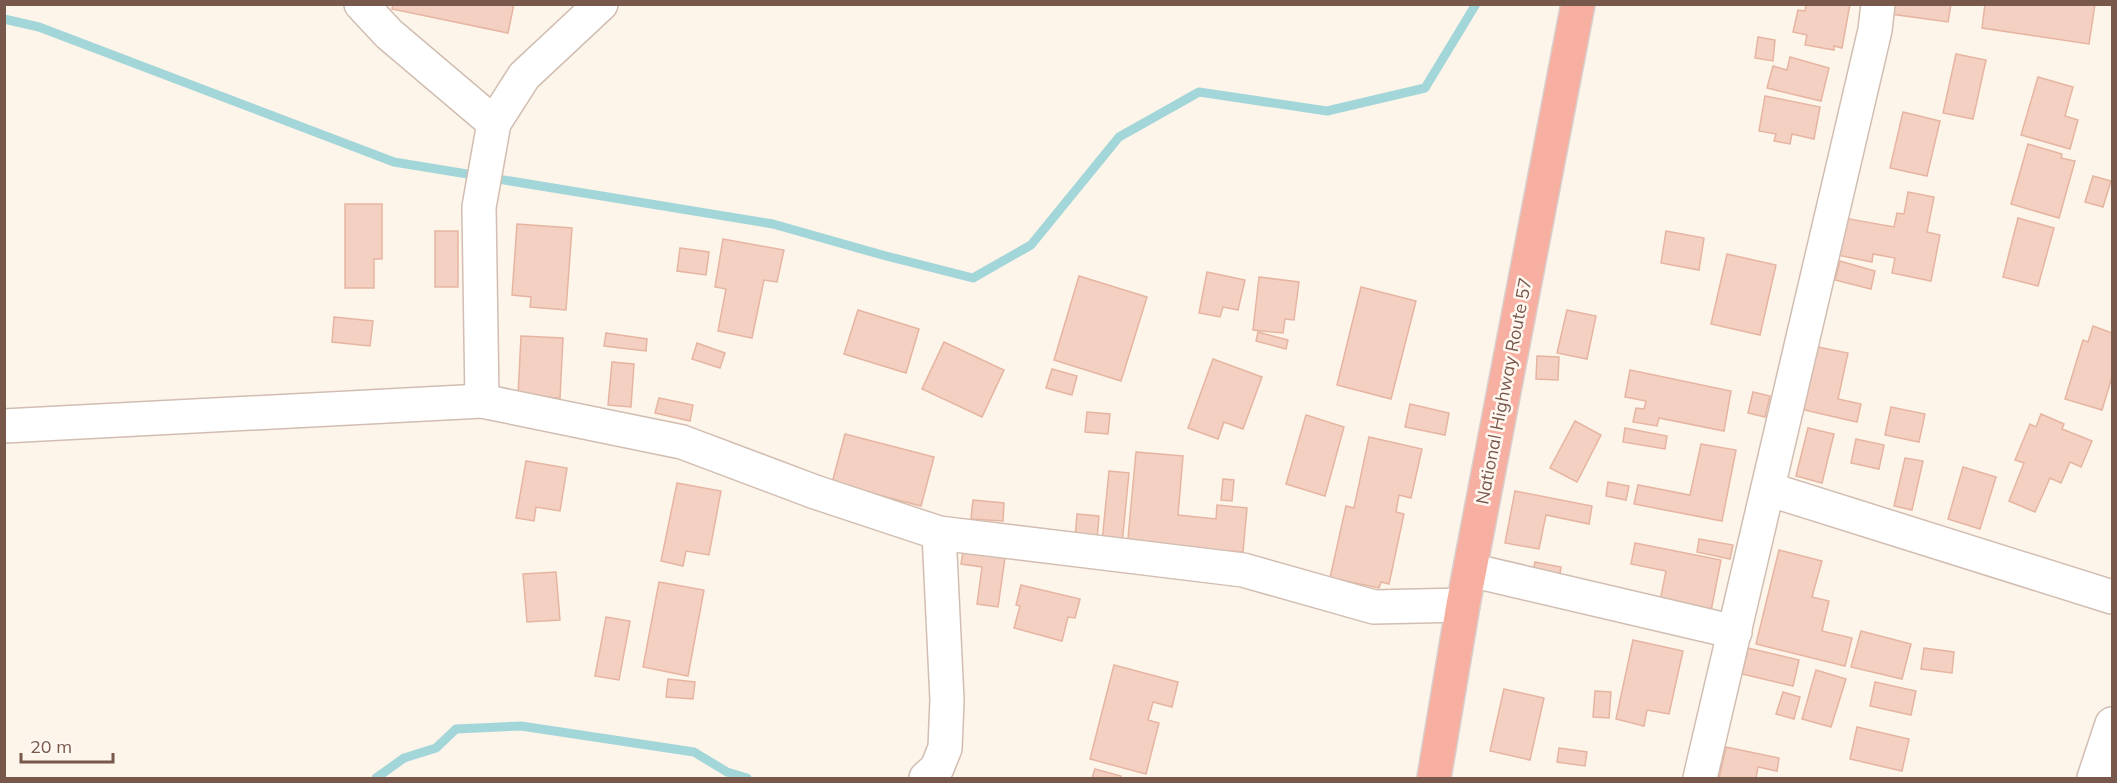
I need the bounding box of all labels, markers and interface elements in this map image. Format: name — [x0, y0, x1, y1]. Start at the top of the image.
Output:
street label: National Highway Route 57 — [1470, 276, 1537, 506]
scale bar — [21, 726, 112, 764]
text: 20 m — [30, 735, 72, 758]

